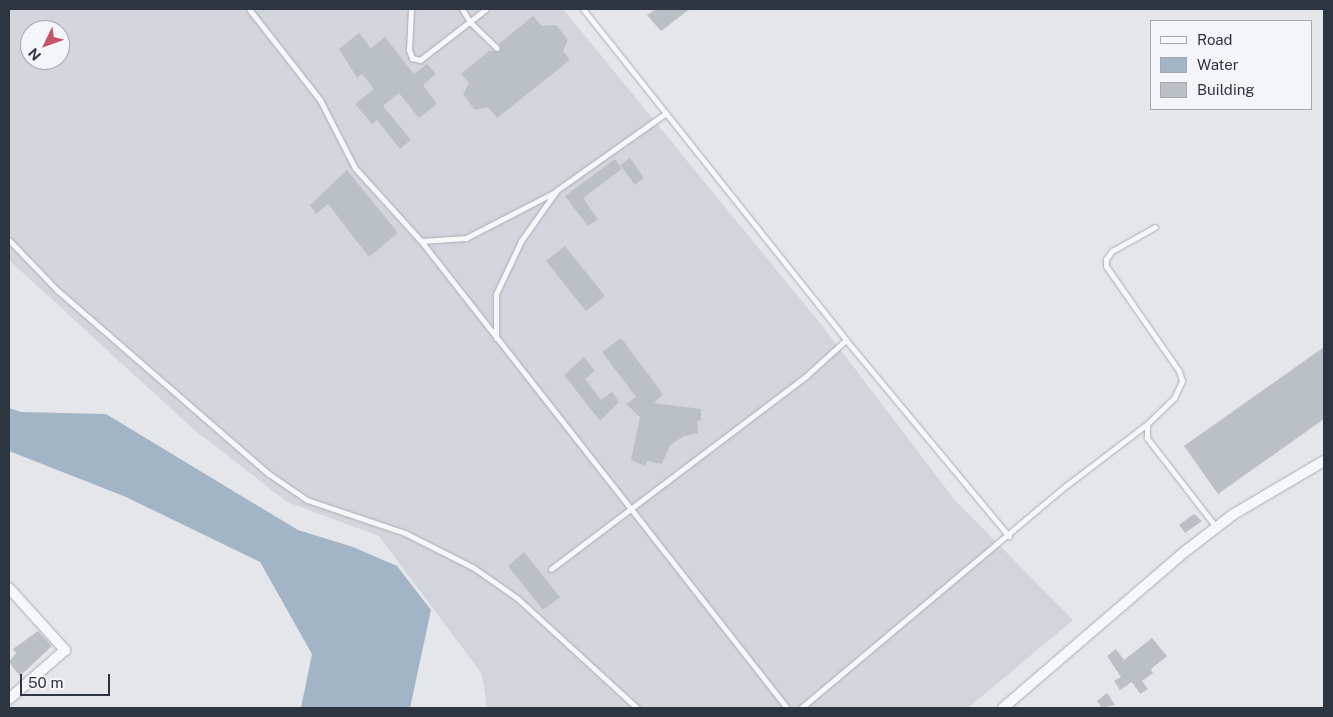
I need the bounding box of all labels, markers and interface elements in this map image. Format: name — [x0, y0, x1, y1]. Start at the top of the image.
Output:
north arrow — [20, 20, 70, 70]
legend — [1150, 20, 1313, 110]
text: Road — [1197, 31, 1233, 48]
text: N — [25, 45, 44, 64]
text: Water — [1197, 56, 1239, 73]
text: Building — [1197, 81, 1255, 98]
scale bar — [22, 664, 112, 696]
text: 50 m — [28, 674, 63, 691]

